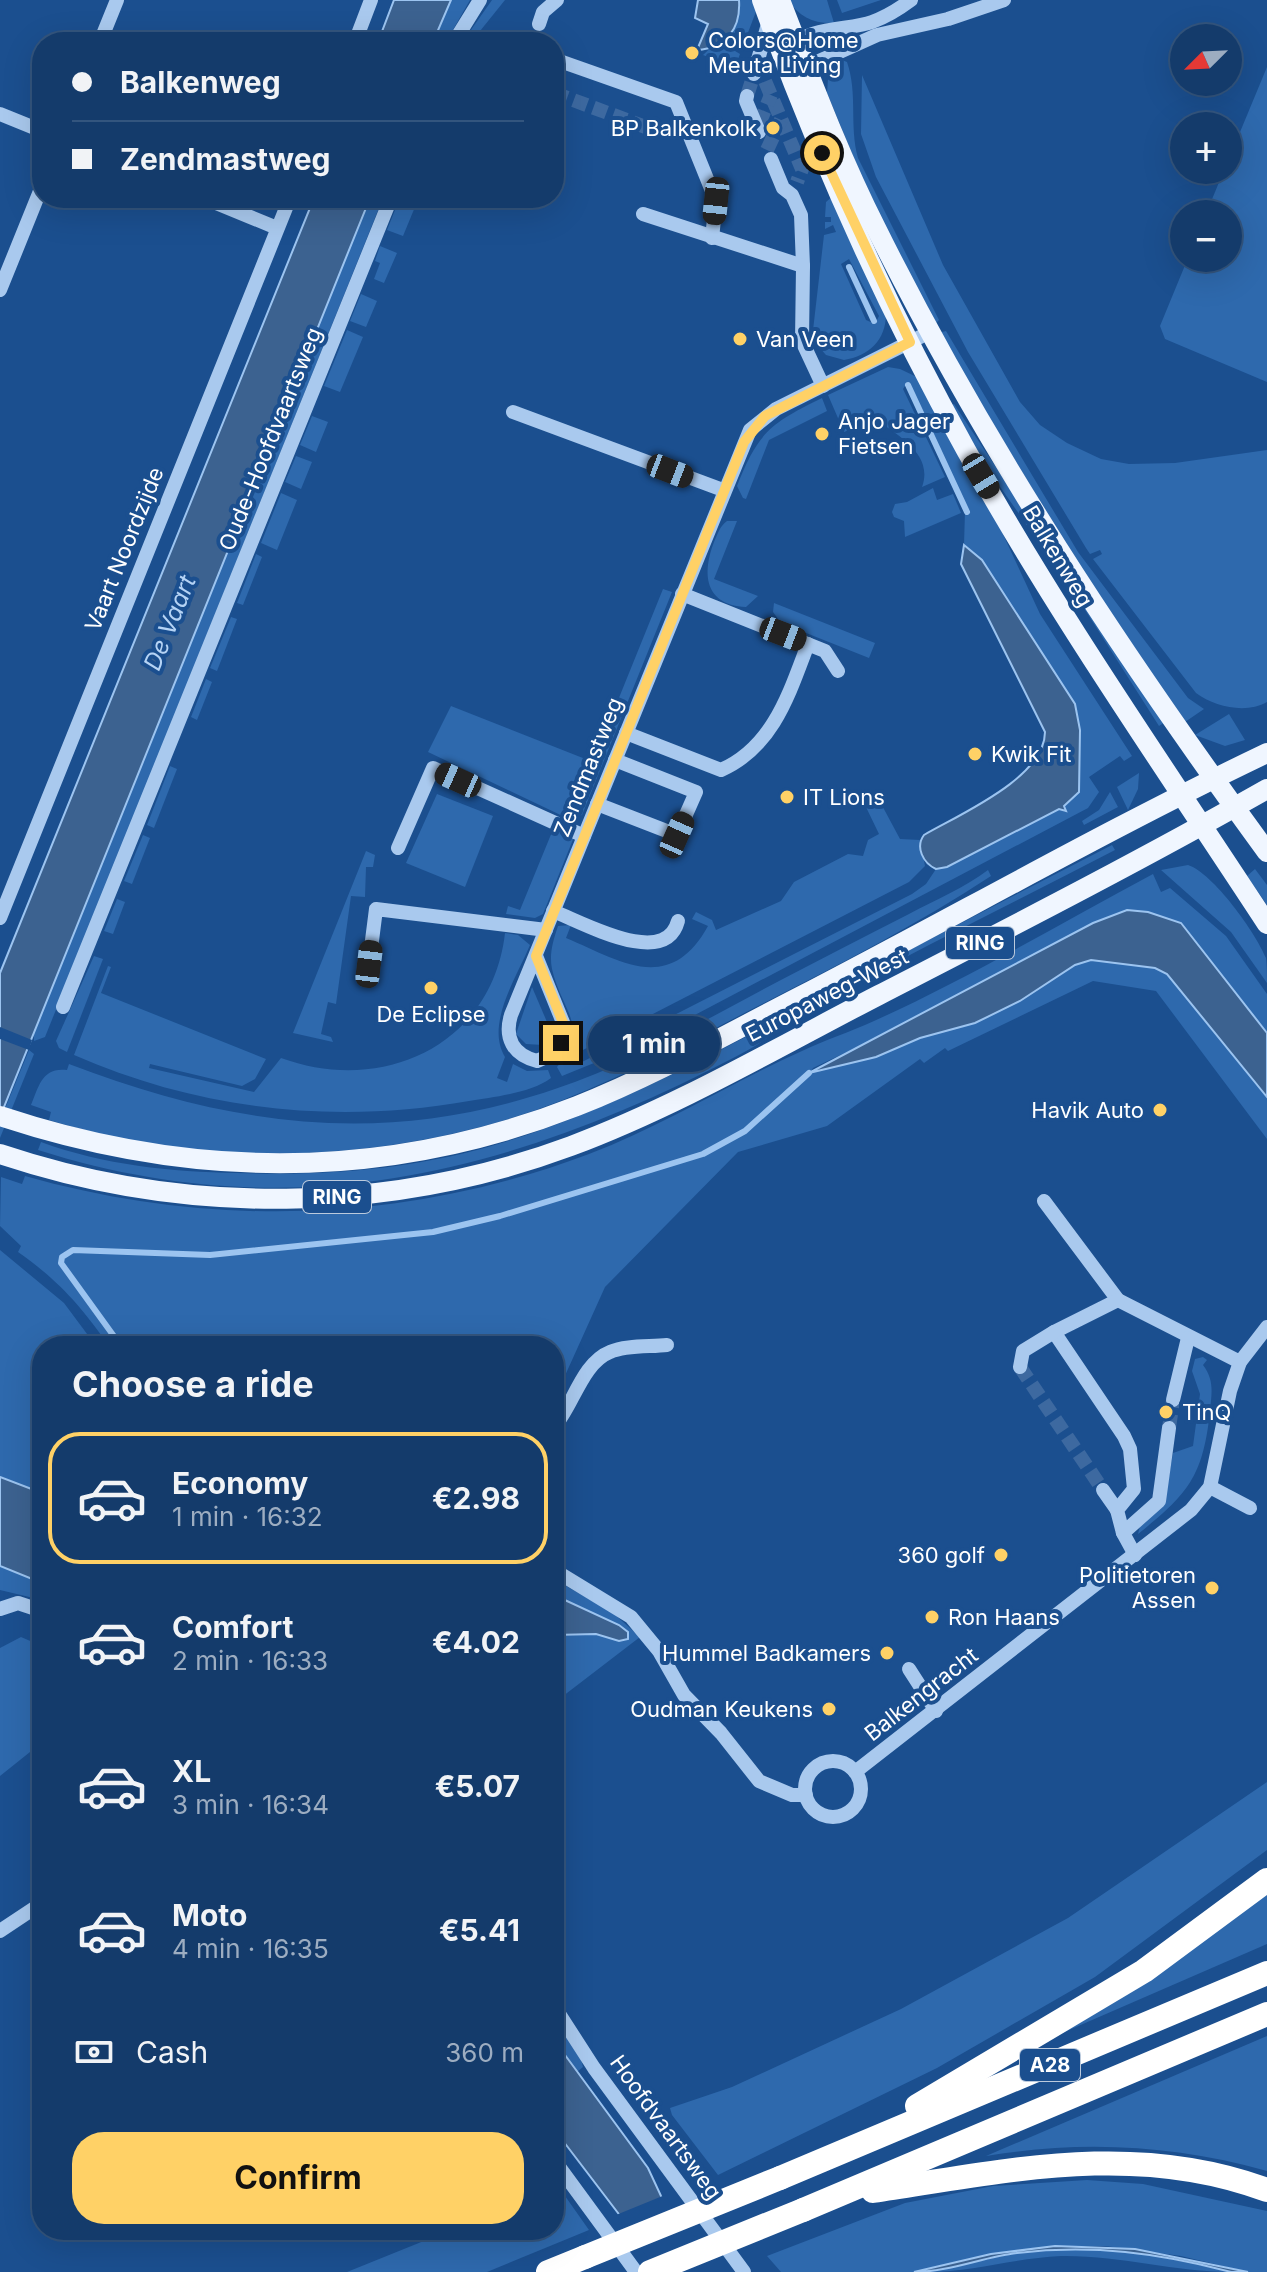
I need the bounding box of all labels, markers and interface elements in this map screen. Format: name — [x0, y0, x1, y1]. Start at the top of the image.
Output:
north arrow — [1170, 24, 1242, 96]
map controls — [1170, 24, 1242, 272]
place label: Colors@Home Meuta Living — [708, 27, 859, 78]
marker: Colors@Home Meuta Living — [683, 44, 701, 62]
text: Balkenweg — [120, 64, 281, 100]
button: + — [1170, 112, 1242, 184]
place label: BP Balkenkolk — [611, 115, 757, 141]
marker: BP Balkenkolk — [764, 119, 782, 137]
route start — [804, 135, 840, 171]
text: Zendmastweg — [120, 141, 330, 177]
car — [702, 176, 730, 226]
button: − — [1170, 200, 1242, 272]
street label: Oude-Hoofdvaartsweg — [213, 324, 327, 554]
place label: Van Veen — [756, 326, 854, 352]
marker: Van Veen — [731, 330, 749, 348]
place label: Anjo Jager Fietsen — [838, 408, 950, 459]
marker: Anjo Jager Fietsen — [813, 425, 831, 443]
car — [958, 449, 1004, 503]
car — [643, 451, 697, 491]
street label: Vaart Noordzijde — [79, 463, 169, 635]
street label: Balkenweg — [1018, 501, 1098, 611]
water label: De Vaart — [137, 570, 202, 675]
car — [756, 614, 810, 654]
street label: Zendmastweg — [548, 694, 628, 840]
place label: Kwik Fit — [991, 741, 1072, 767]
marker: Kwik Fit — [966, 745, 984, 763]
car — [431, 759, 485, 801]
place label: IT Lions — [803, 784, 885, 810]
marker: IT Lions — [778, 788, 796, 806]
car — [656, 808, 698, 862]
road number: RING — [946, 927, 1014, 959]
car — [354, 939, 384, 989]
street label: Europaweg-West — [742, 943, 912, 1047]
marker: De Eclipse — [422, 979, 440, 997]
place label: De Eclipse — [376, 1001, 486, 1027]
callout: 1 min — [589, 1015, 721, 1071]
route end — [543, 1025, 579, 1061]
text: 1 min — [622, 1028, 686, 1059]
place label: Havik Auto — [1031, 1097, 1144, 1123]
marker: Havik Auto — [1151, 1101, 1169, 1119]
road number: RING — [303, 1181, 371, 1213]
text: Choose a ride — [72, 1362, 314, 1406]
place label: TinQ — [1182, 1399, 1231, 1425]
marker: TinQ — [1157, 1403, 1175, 1421]
icon: car — [76, 1462, 148, 1534]
text: Economy — [172, 1465, 308, 1501]
text: €2.98 — [432, 1480, 520, 1516]
text: 1 min · 16:32 — [172, 1501, 323, 1532]
place label: 360 golf — [898, 1542, 985, 1568]
marker: 360 golf — [992, 1546, 1010, 1564]
place label: Politietoren Assen — [1079, 1562, 1196, 1613]
marker: Politietoren Assen — [1203, 1579, 1221, 1597]
place label: Ron Haans — [948, 1604, 1060, 1630]
icon: car — [76, 1606, 148, 1678]
marker: Ron Haans — [923, 1608, 941, 1626]
text: Comfort — [172, 1609, 293, 1645]
text: €4.02 — [432, 1624, 520, 1660]
place label: Hummel Badkamers — [662, 1640, 871, 1666]
street label: Balkengracht — [859, 1642, 983, 1746]
marker: Hummel Badkamers — [878, 1644, 896, 1662]
text: 2 min · 16:33 — [172, 1645, 328, 1676]
place label: Oudman Keukens — [630, 1696, 813, 1722]
marker: Oudman Keukens — [820, 1700, 838, 1718]
icon: car — [76, 1750, 148, 1822]
text: XL — [172, 1753, 211, 1789]
text: €5.07 — [435, 1768, 520, 1804]
text: 3 min · 16:34 — [172, 1789, 329, 1820]
icon: car — [76, 1894, 148, 1966]
text: Moto — [172, 1897, 247, 1933]
text: €5.41 — [439, 1912, 520, 1948]
text: 4 min · 16:35 — [172, 1933, 329, 1964]
icon: cash — [72, 2030, 116, 2074]
text: Cash — [136, 2034, 208, 2070]
text: 360 m — [445, 2037, 524, 2068]
road number: A28 — [1020, 2049, 1080, 2081]
street label: Hoofdvaartsweg — [605, 2050, 727, 2204]
button: Confirm — [72, 2132, 524, 2224]

